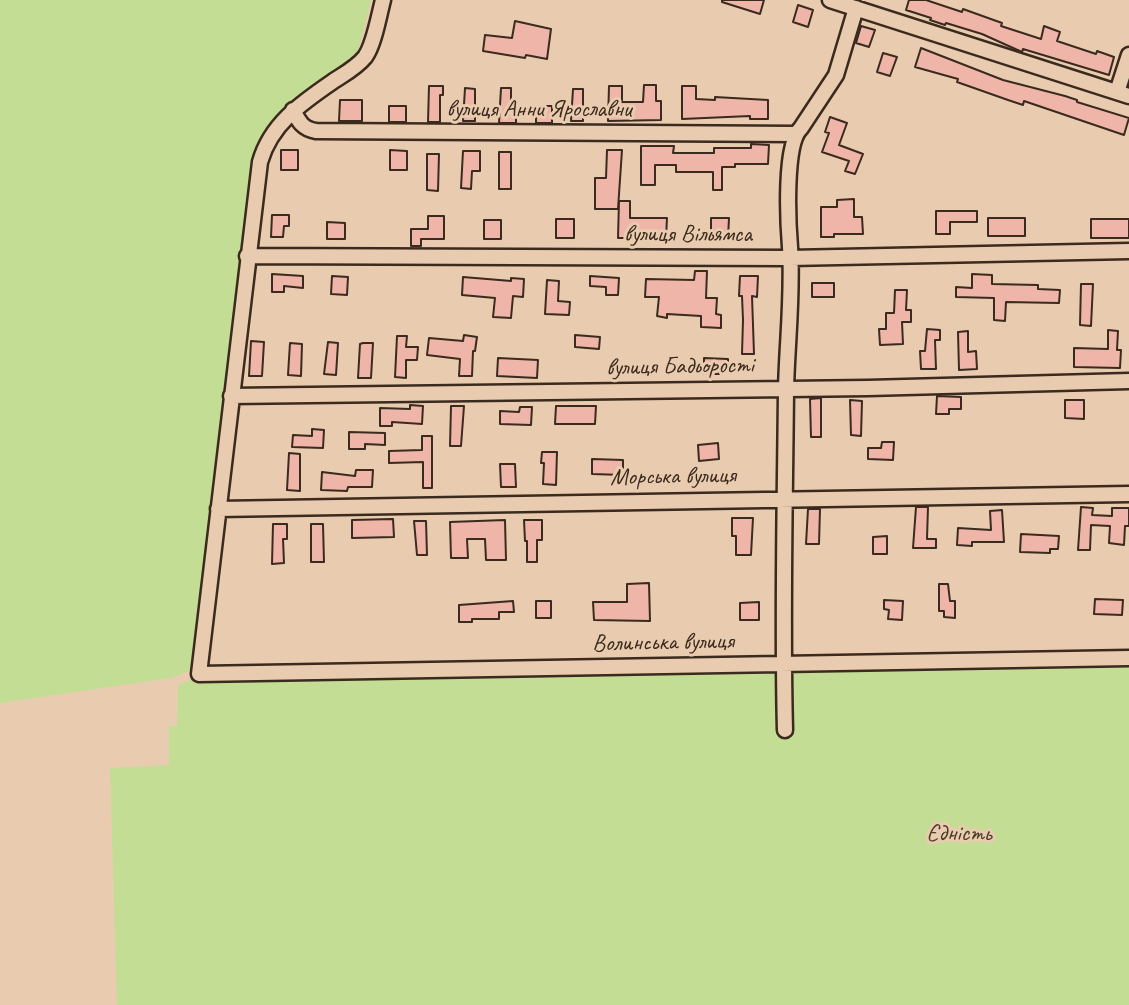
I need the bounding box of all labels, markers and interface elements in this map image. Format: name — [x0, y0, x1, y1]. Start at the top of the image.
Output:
street label: вулиця Анни Ярославни — [447, 96, 631, 124]
street label: вулиця Вільямса — [624, 221, 752, 249]
street label: вулиця Бадьорості — [606, 351, 754, 383]
street label: Морська вулиця — [610, 462, 736, 492]
street label: Волинська вулиця — [592, 627, 734, 659]
park label: Єдність — [927, 820, 991, 848]

